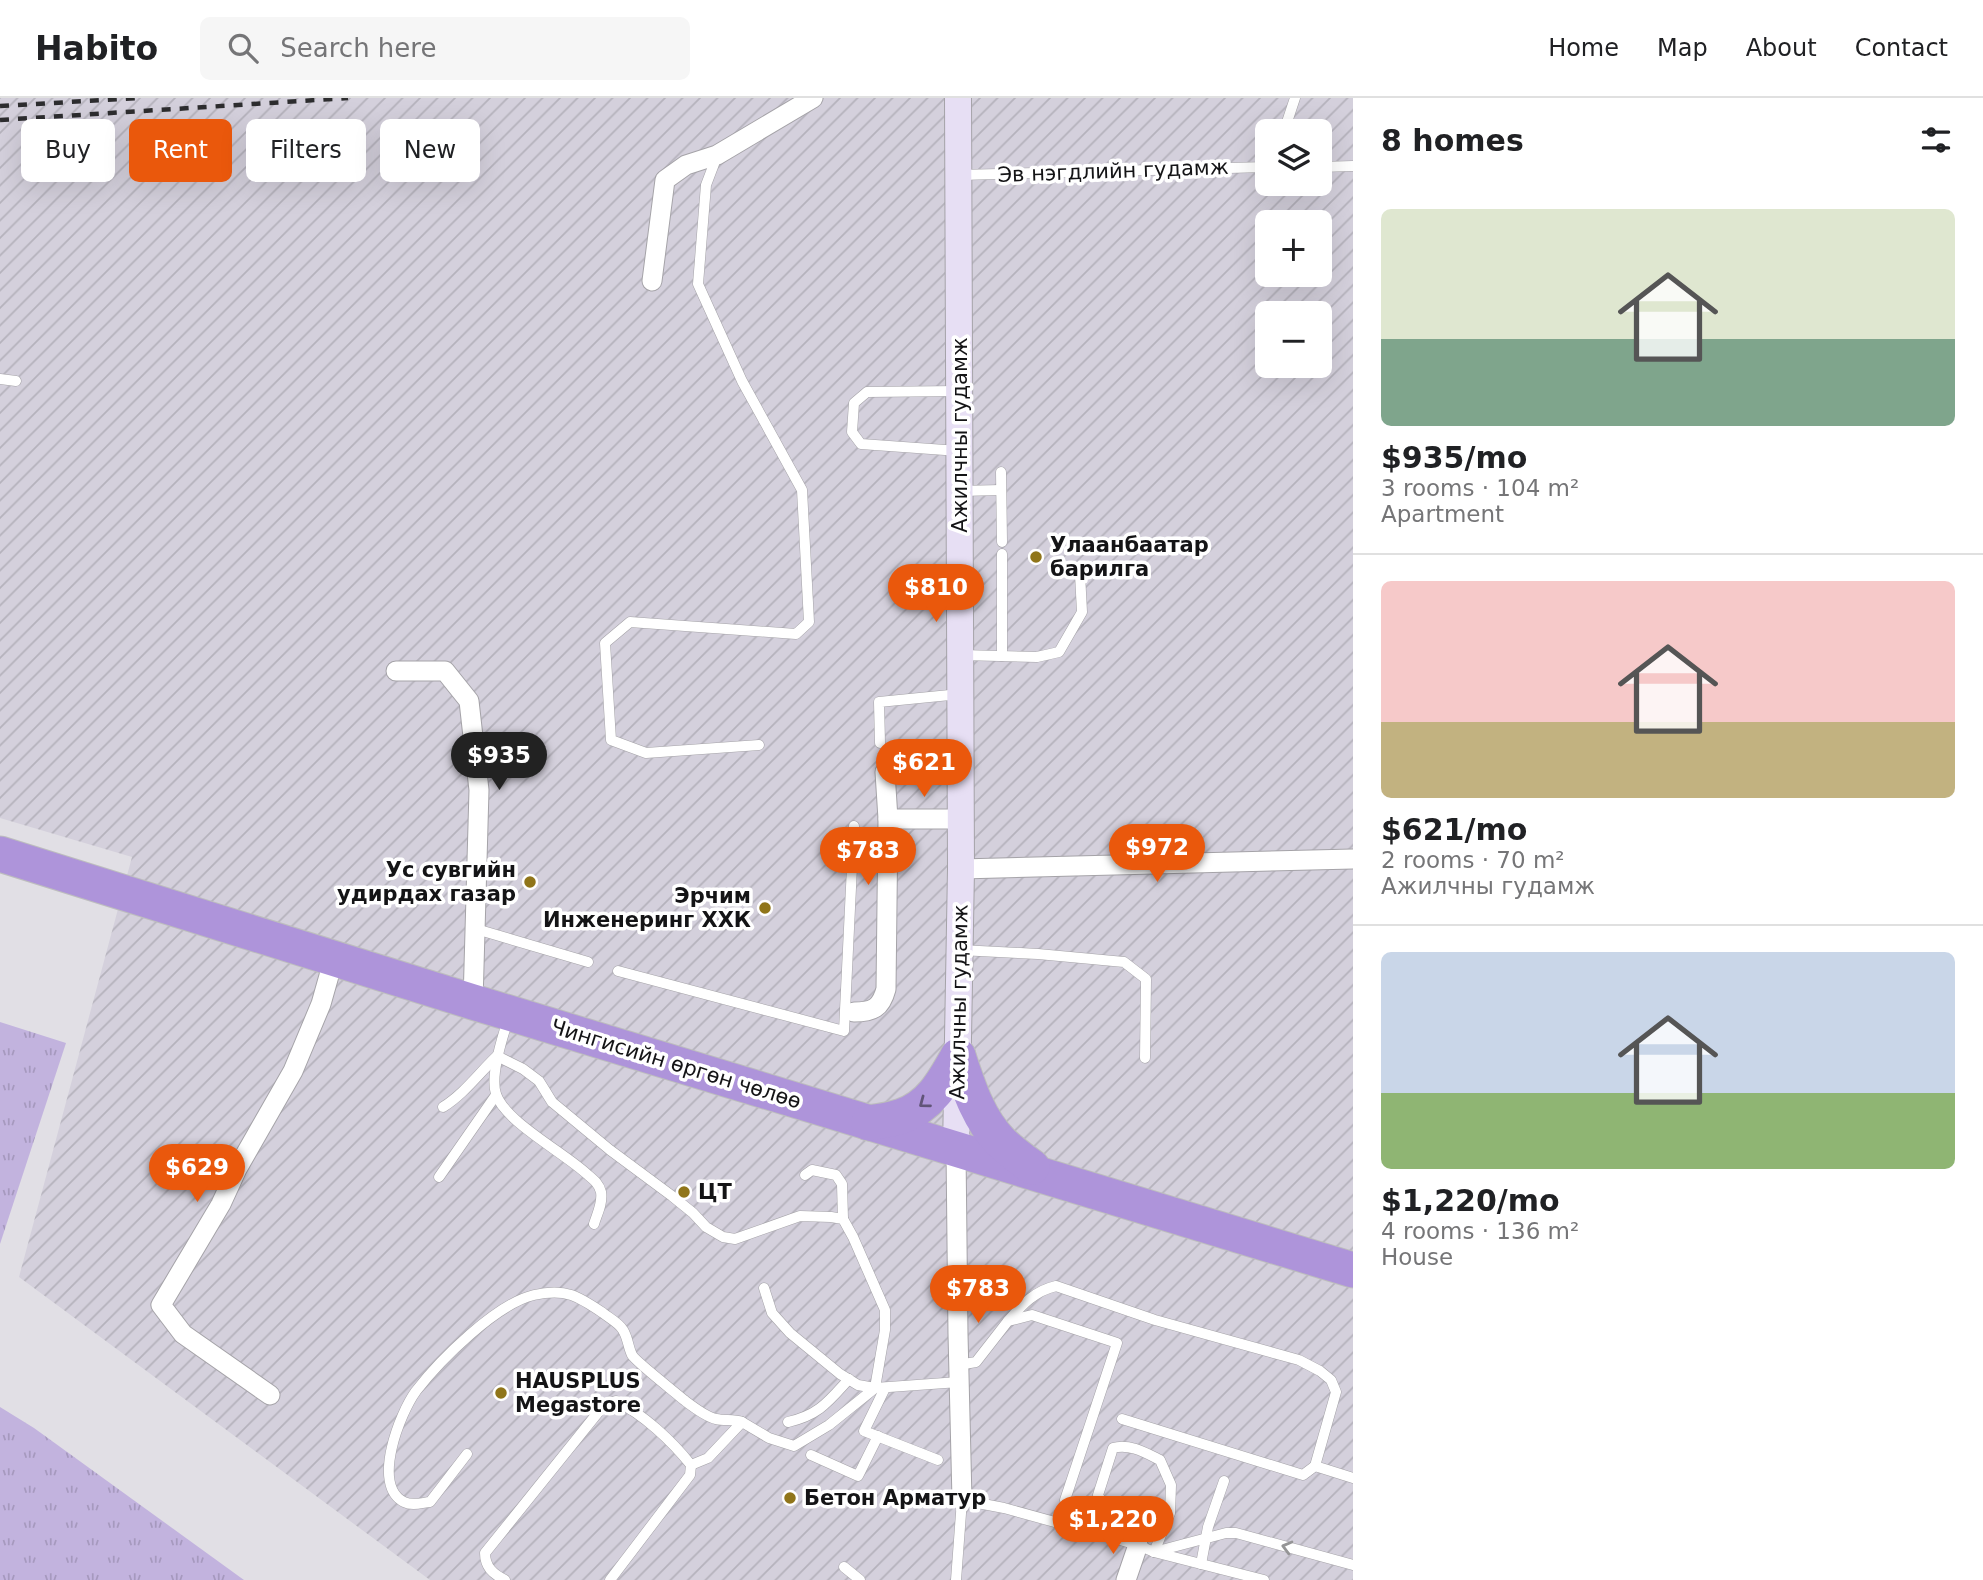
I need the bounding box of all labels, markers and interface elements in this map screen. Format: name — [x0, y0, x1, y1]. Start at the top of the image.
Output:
search box — [200, 17, 690, 80]
text: Habito — [35, 29, 158, 68]
icon: search — [224, 29, 262, 67]
text: Search here — [280, 33, 436, 63]
text: Home — [1548, 34, 1619, 62]
text: Map — [1657, 34, 1708, 62]
text: About — [1746, 34, 1817, 62]
text: Contact — [1855, 34, 1948, 62]
chip: Buy — [21, 119, 115, 182]
chip: Rent — [129, 119, 232, 182]
chip: Filters — [246, 119, 366, 182]
chip: New — [380, 119, 480, 182]
map controls — [1255, 119, 1332, 378]
button: layers — [1255, 119, 1332, 196]
icon: filters — [1917, 121, 1955, 159]
text: 8 homes — [1381, 123, 1524, 158]
street label: Эв нэгдлийн гудамж — [997, 155, 1229, 187]
button: + — [1255, 210, 1332, 287]
icon: home — [1605, 254, 1731, 380]
button: − — [1255, 301, 1332, 378]
street label: Ажилчны гудамж — [948, 337, 972, 533]
text: $935/mo — [1381, 440, 1527, 475]
text: 3 rooms · 104 m² — [1381, 475, 1579, 501]
text: Apartment — [1381, 501, 1504, 527]
place label: Улаанбаатар барилга — [1050, 533, 1209, 581]
marker: Улаанбаатар барилга — [1028, 549, 1044, 565]
pin: $810 — [895, 564, 977, 624]
text: $810 — [904, 574, 968, 600]
icon: home — [1605, 626, 1731, 752]
pin: $935 — [458, 732, 540, 792]
pin: $621 — [883, 740, 965, 799]
text: $935 — [467, 742, 531, 768]
text: $621 — [892, 749, 956, 775]
text: $621/mo — [1381, 812, 1527, 847]
pin: $972 — [1116, 824, 1198, 884]
pin: $783 — [827, 828, 909, 887]
text: $972 — [1125, 834, 1189, 860]
text: $783 — [836, 837, 900, 863]
text: 2 rooms · 70 m² — [1381, 847, 1565, 873]
place label: Ус сувгийн удирдах газар — [337, 858, 516, 906]
text: Ажилчны гудамж — [1381, 873, 1595, 899]
marker: Ус сувгийн удирдах газар — [522, 874, 538, 890]
place label: Эрчим Инженеринг ХХК — [543, 884, 751, 932]
marker: Эрчим Инженеринг ХХК — [757, 900, 773, 916]
street label: Ажилчны гудамж — [945, 904, 973, 1100]
icon: home — [1605, 997, 1731, 1123]
street label: Чингисийн өргөн чөлөө — [548, 1014, 804, 1114]
one-way arrow — [919, 1094, 931, 1107]
pin: $629 — [156, 1144, 238, 1204]
text: $629 — [165, 1154, 229, 1180]
place label: ЦТ — [698, 1180, 732, 1204]
text: $1,220/mo — [1381, 1183, 1560, 1218]
marker: ЦТ — [676, 1184, 692, 1200]
text: 4 rooms · 136 m² — [1381, 1218, 1579, 1244]
text: House — [1381, 1244, 1453, 1270]
pin: $783 — [937, 1266, 1019, 1325]
text: $783 — [946, 1275, 1010, 1301]
place label: HAUSPLUS Megastore — [515, 1369, 641, 1417]
marker: HAUSPLUS Megastore — [493, 1385, 509, 1401]
place label: Бетон Арматур — [804, 1486, 986, 1510]
marker: Бетон Арматур — [782, 1490, 798, 1506]
pin: $1,220 — [1056, 1496, 1170, 1556]
text: $1,220 — [1069, 1506, 1157, 1532]
one-way arrow — [1281, 1541, 1293, 1555]

